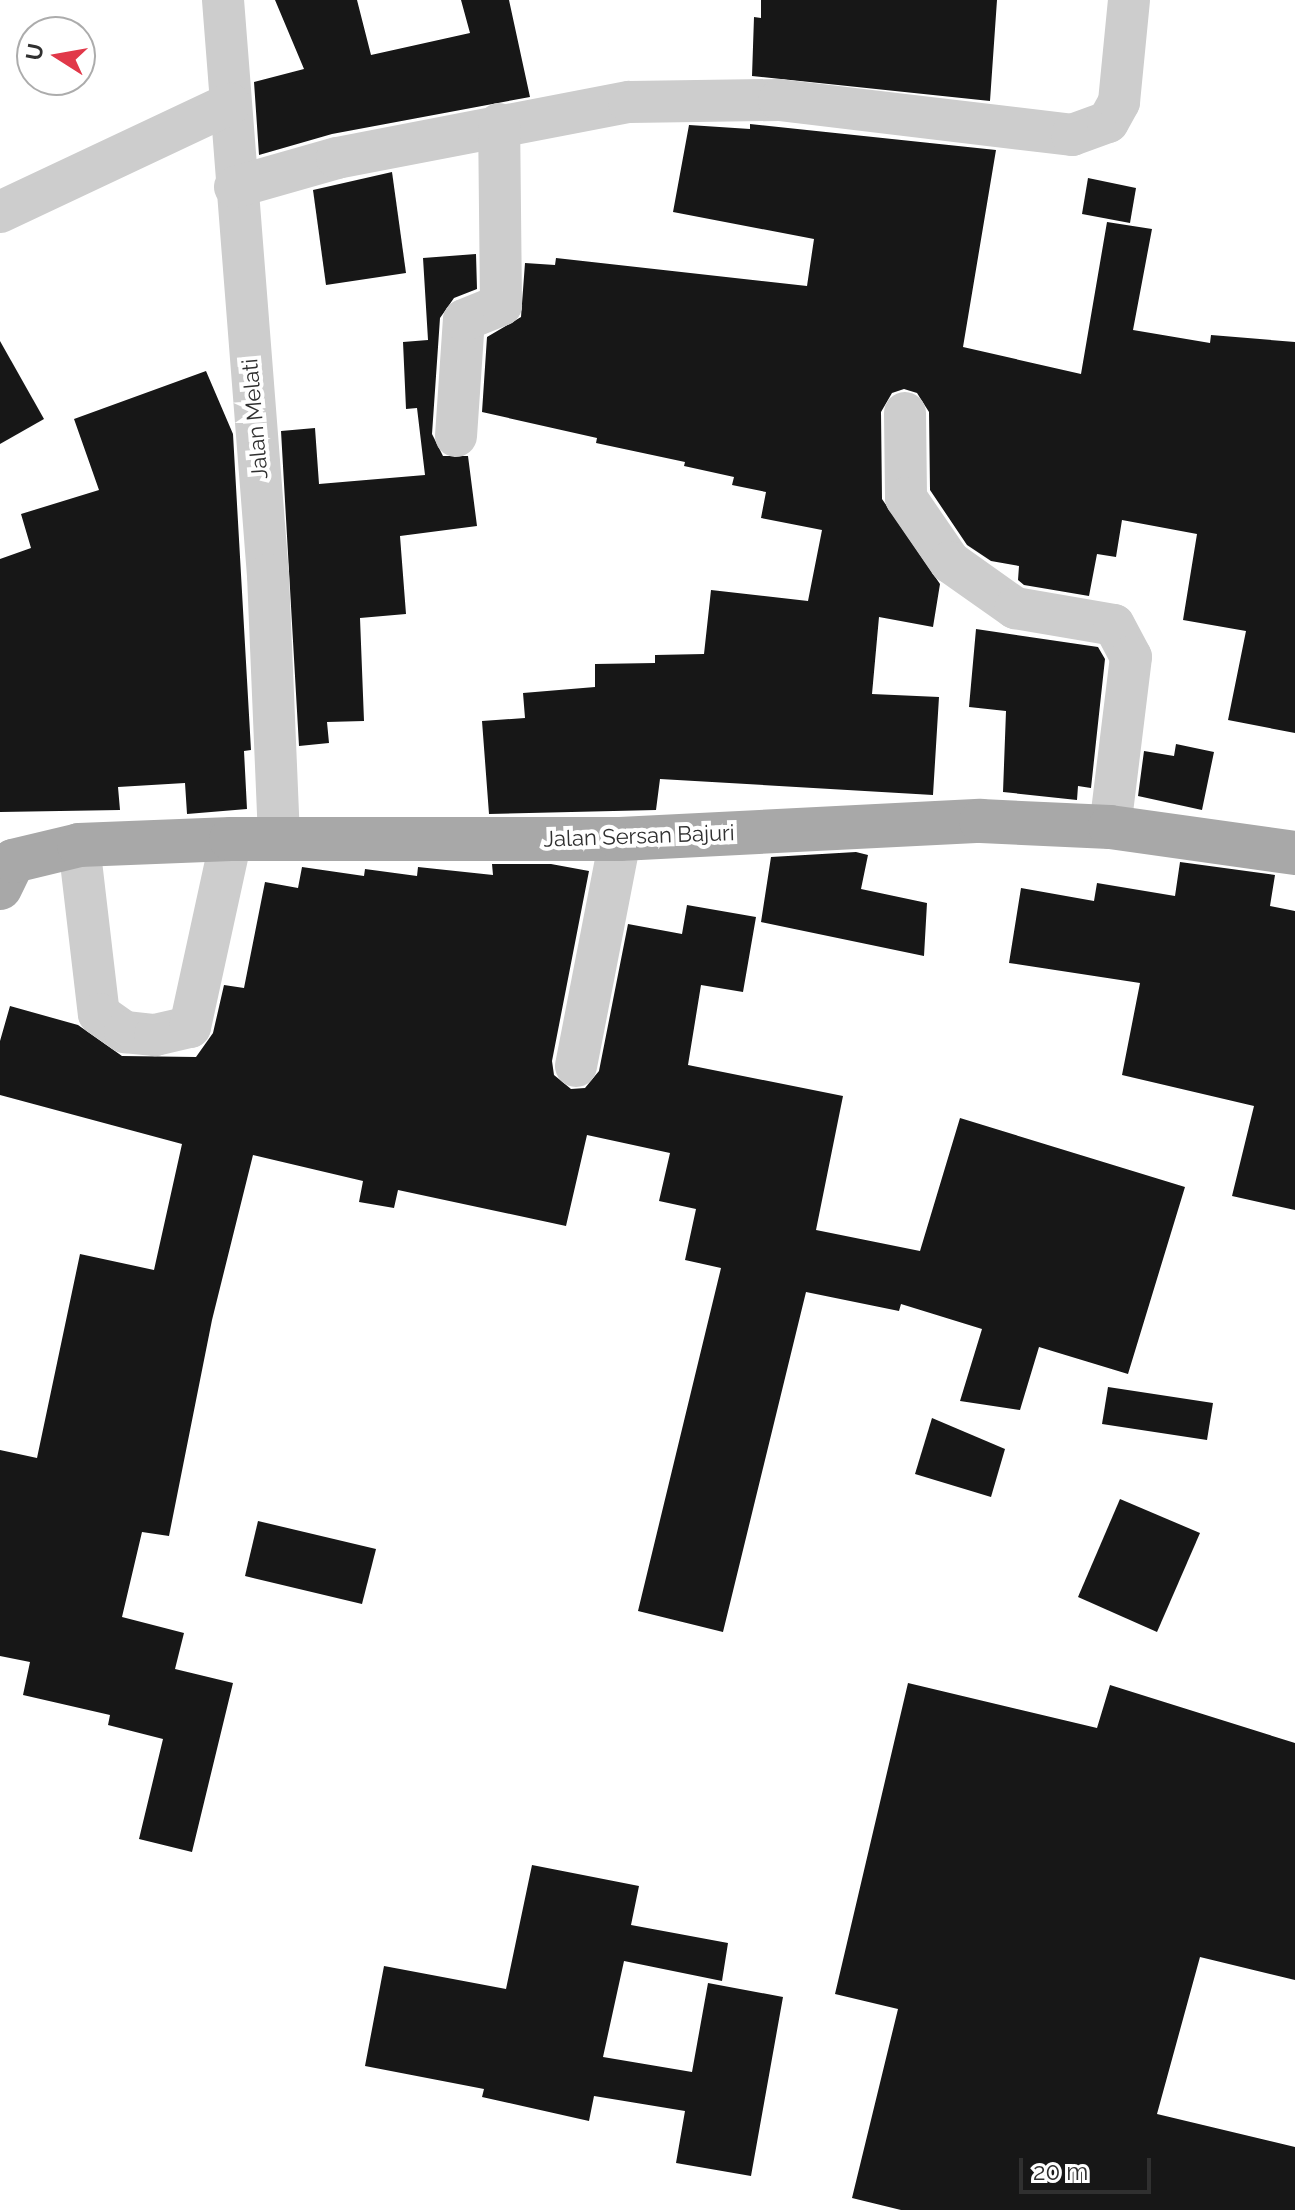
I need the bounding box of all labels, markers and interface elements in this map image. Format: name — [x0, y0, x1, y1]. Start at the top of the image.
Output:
north arrow — [16, 16, 96, 96]
text: U — [20, 41, 49, 62]
street label: Jalan Melati — [237, 358, 273, 480]
street label: Jalan Sersan Bajuri — [543, 819, 735, 853]
scale bar — [1023, 2142, 1155, 2192]
text: 20 m — [1033, 2157, 1088, 2186]

